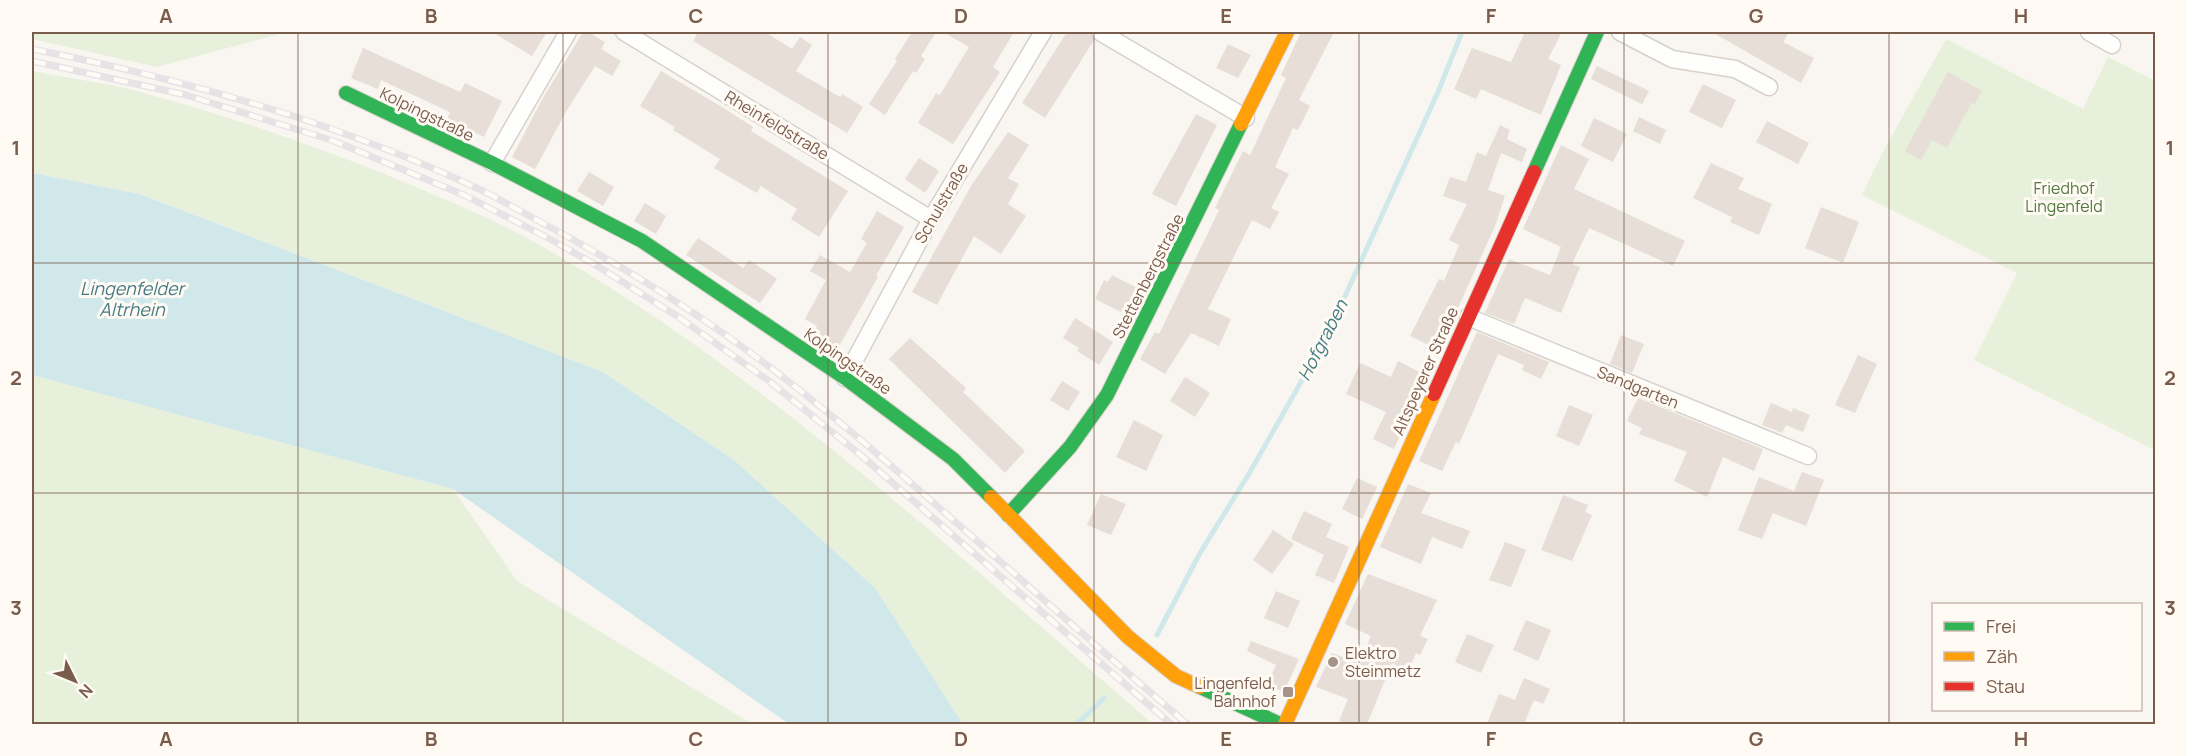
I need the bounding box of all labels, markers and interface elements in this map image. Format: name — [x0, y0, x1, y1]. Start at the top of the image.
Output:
text: A — [159, 2, 173, 29]
text: B — [425, 2, 438, 29]
text: C — [689, 2, 703, 29]
text: D — [954, 2, 968, 29]
text: E — [1220, 2, 1232, 29]
text: F — [1486, 2, 1497, 29]
text: G — [1749, 2, 1764, 29]
text: H — [2014, 2, 2028, 29]
street label: Kolpingstraße — [376, 82, 478, 146]
street label: Rheinfeldstraße — [721, 85, 833, 165]
text: 1 — [12, 134, 20, 161]
text: 1 — [2166, 134, 2174, 161]
street label: Schulstraße — [909, 159, 973, 247]
park label: Friedhof Lingenfeld — [2025, 177, 2103, 217]
street label: Stettenbergstraße — [1107, 210, 1189, 342]
water label: Lingenfelder Altrhein — [80, 276, 187, 321]
water label: Hofgraben — [1291, 294, 1353, 385]
street label: Altspeyerer Straße — [1387, 303, 1463, 439]
street label: Kolpingstraße — [800, 323, 896, 399]
street label: Sandgarten — [1594, 361, 1682, 413]
text: 2 — [10, 364, 22, 391]
text: 2 — [2164, 364, 2176, 391]
text: 3 — [10, 594, 22, 621]
text: 3 — [2164, 594, 2176, 621]
legend — [1932, 603, 2142, 711]
text: Frei — [1986, 614, 2016, 638]
place label: Elektro Steinmetz — [1345, 642, 1421, 682]
text: Zäh — [1986, 644, 2018, 668]
north arrow — [45, 651, 105, 711]
marker: Elektro Steinmetz — [1326, 655, 1340, 669]
place label: Lingenfeld, Bahnhof — [1194, 672, 1276, 712]
text: Stau — [1986, 674, 2025, 698]
text: N — [74, 680, 98, 703]
marker: Lingenfeld, Bahnhof — [1281, 685, 1295, 699]
text: A — [159, 725, 173, 752]
text: B — [425, 725, 438, 752]
text: C — [689, 725, 703, 752]
text: D — [954, 725, 968, 752]
text: E — [1220, 725, 1232, 752]
text: F — [1486, 725, 1497, 752]
text: G — [1749, 725, 1764, 752]
text: H — [2014, 725, 2028, 752]

